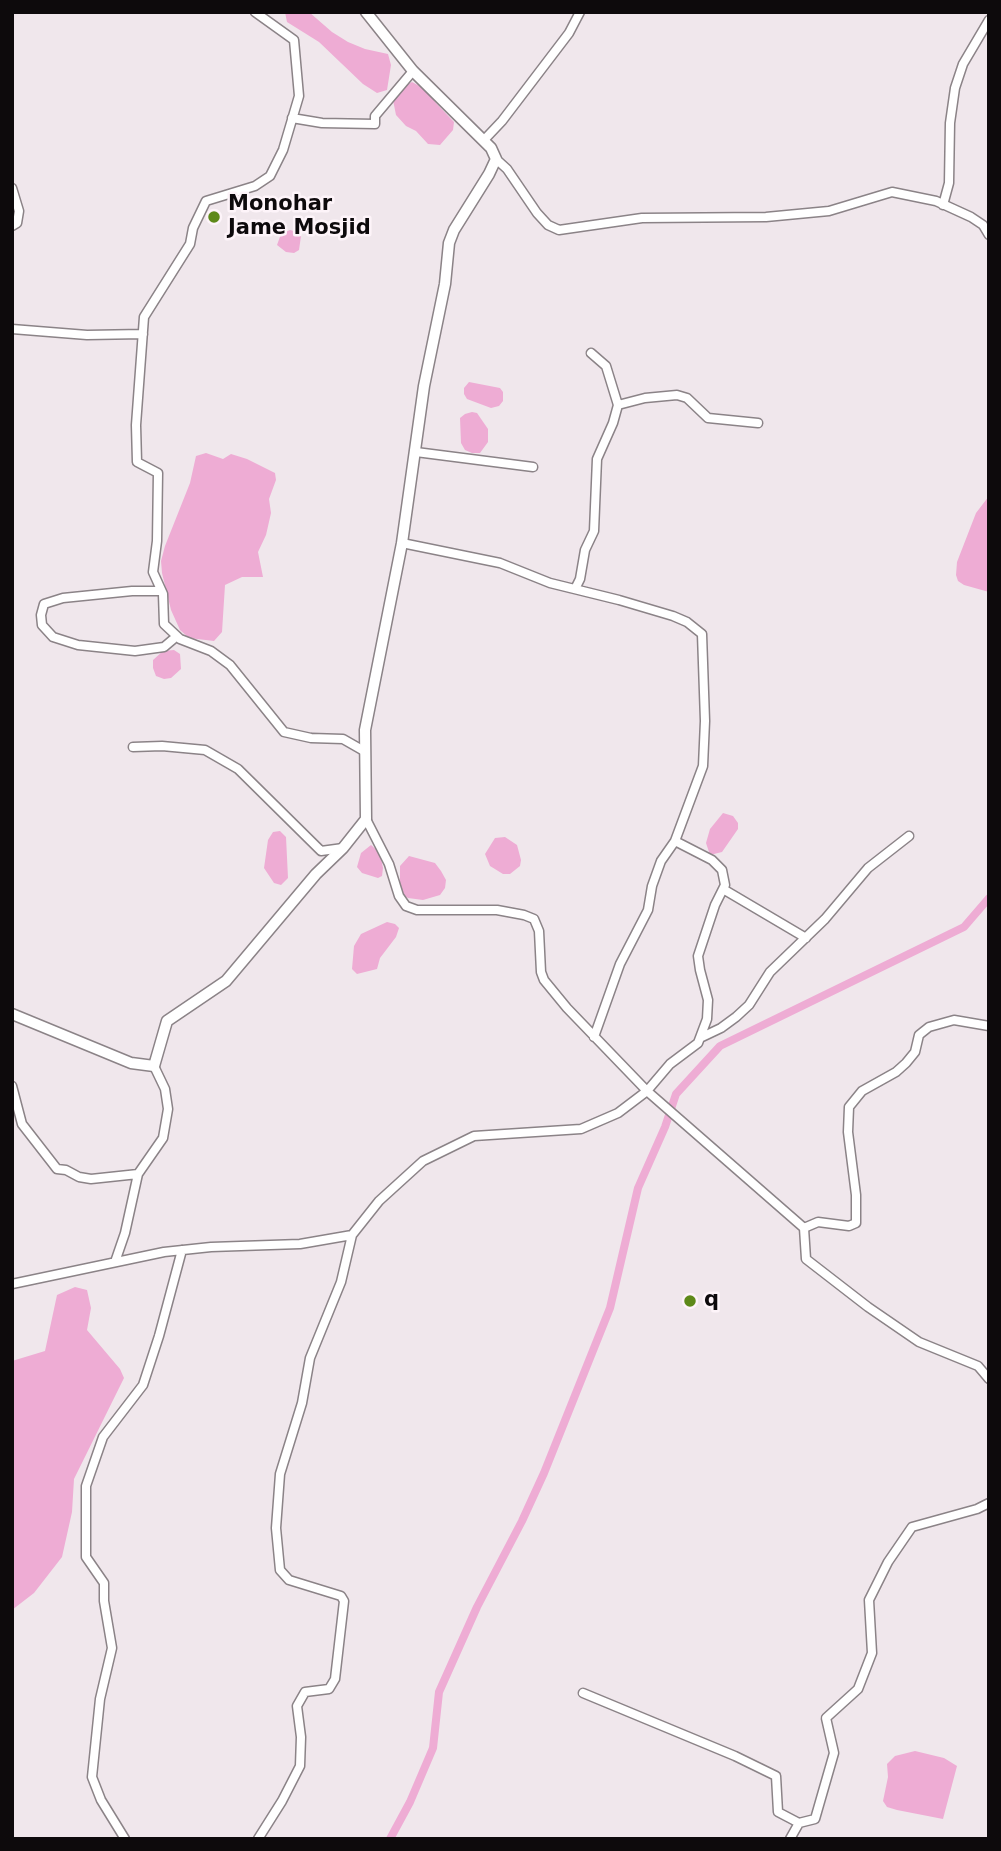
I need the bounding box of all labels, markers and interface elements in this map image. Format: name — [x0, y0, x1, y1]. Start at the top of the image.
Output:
place label: Monohar Jame Mosjid — [228, 192, 371, 242]
marker: Monohar Jame Mosjid — [206, 209, 222, 225]
place label: q — [704, 1288, 719, 1314]
marker: q — [682, 1293, 698, 1309]

